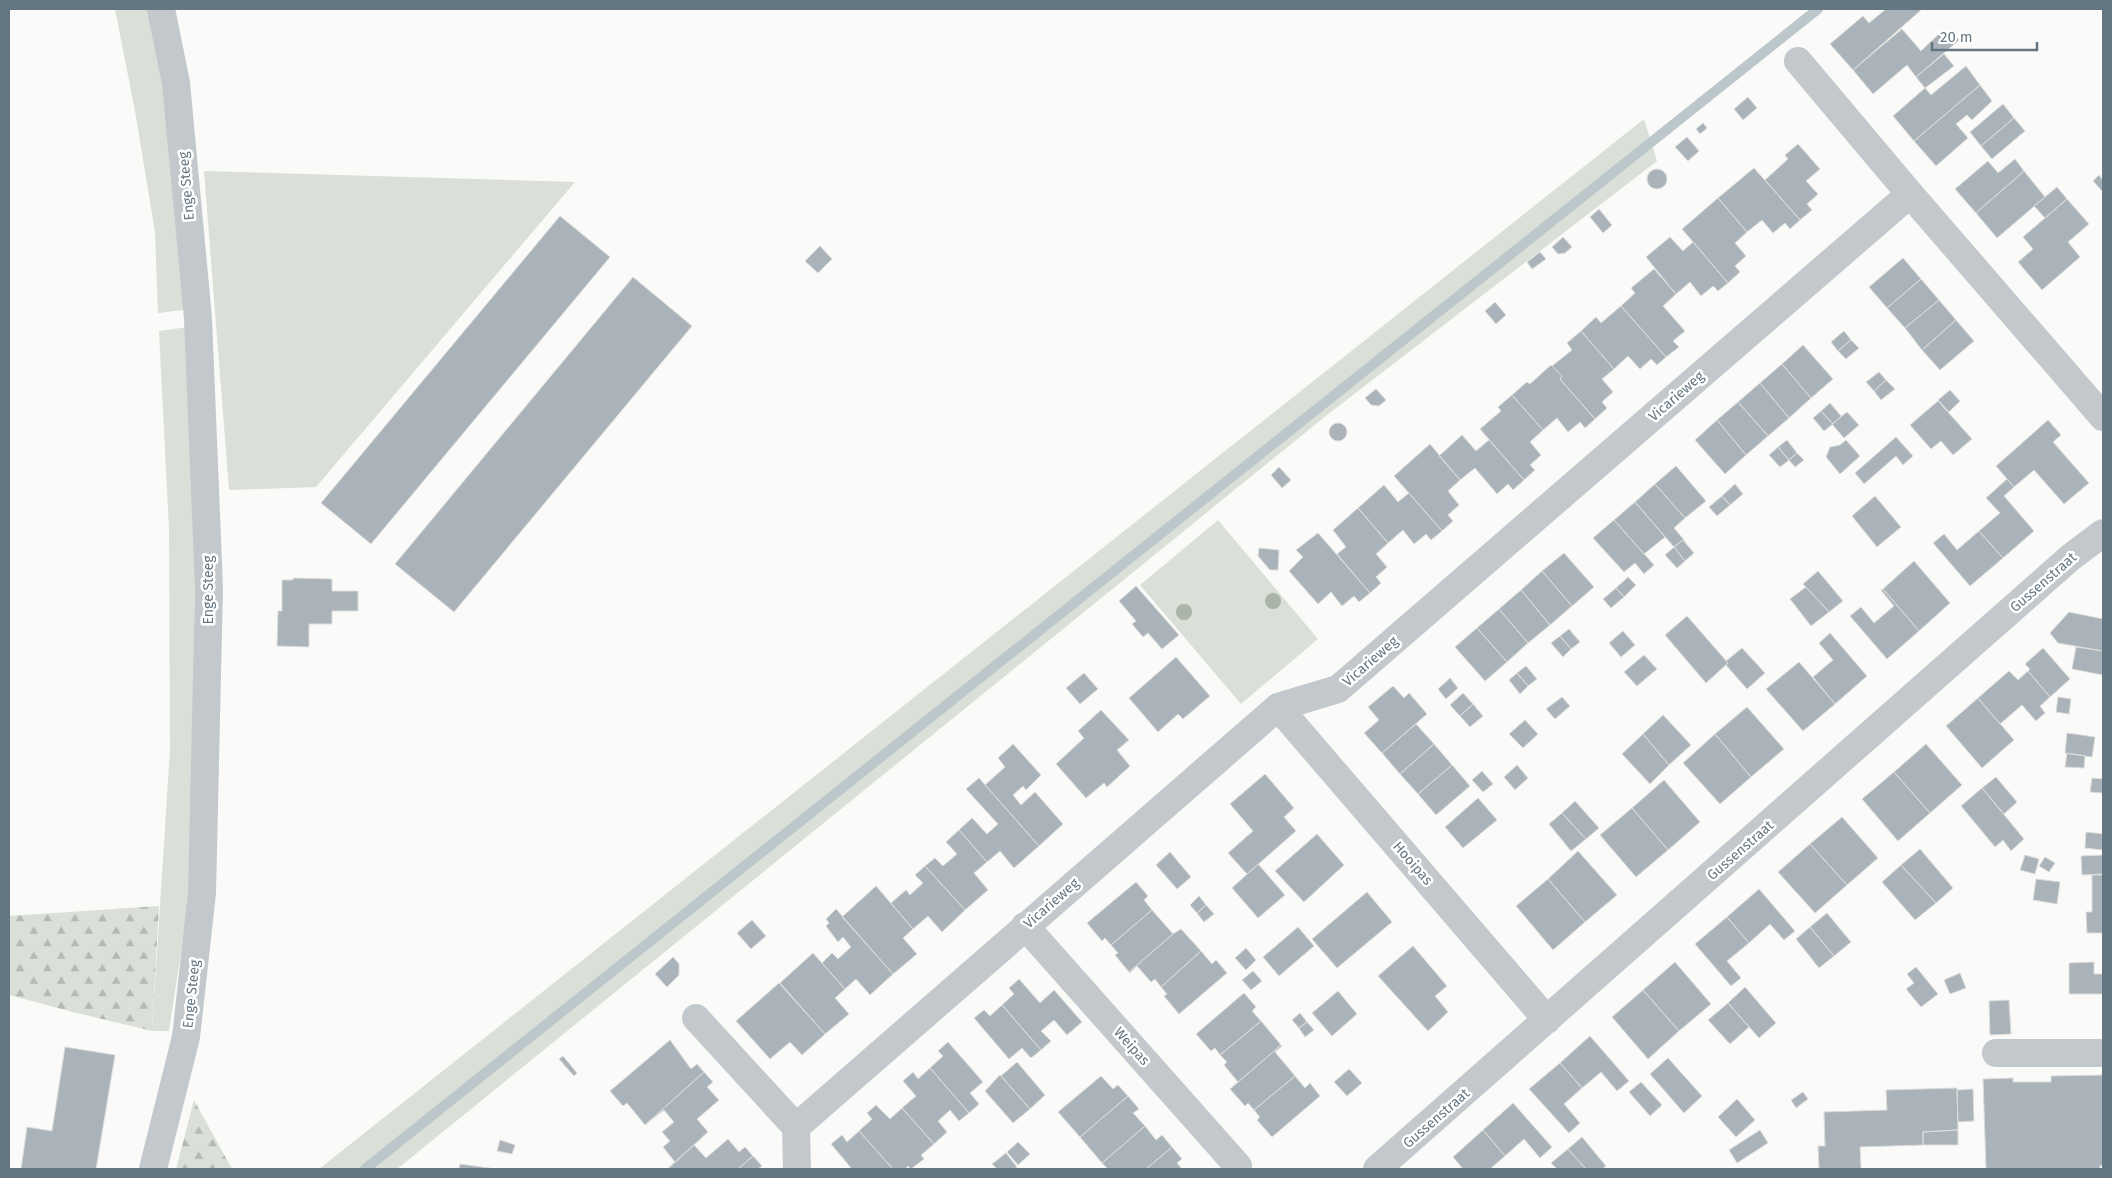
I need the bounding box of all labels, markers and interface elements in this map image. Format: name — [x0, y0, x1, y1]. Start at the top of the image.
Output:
scale bar — [1932, 20, 2037, 52]
text: 20 m — [1940, 28, 1973, 46]
street label: Enge Steeg — [175, 150, 198, 221]
street label: Vicarieweg — [1645, 367, 1708, 425]
street label: Gussenstraat — [2007, 548, 2081, 616]
street label: Enge Steeg — [200, 555, 217, 624]
street label: Vicarieweg — [1339, 632, 1402, 690]
street label: Gussenstraat — [1704, 816, 1778, 884]
street label: Hooipas — [1389, 838, 1436, 889]
street label: Vicarieweg — [1020, 874, 1083, 932]
street label: Enge Steeg — [179, 958, 204, 1029]
street label: Weipas — [1110, 1024, 1153, 1069]
street label: Gussenstraat — [1400, 1084, 1474, 1152]

